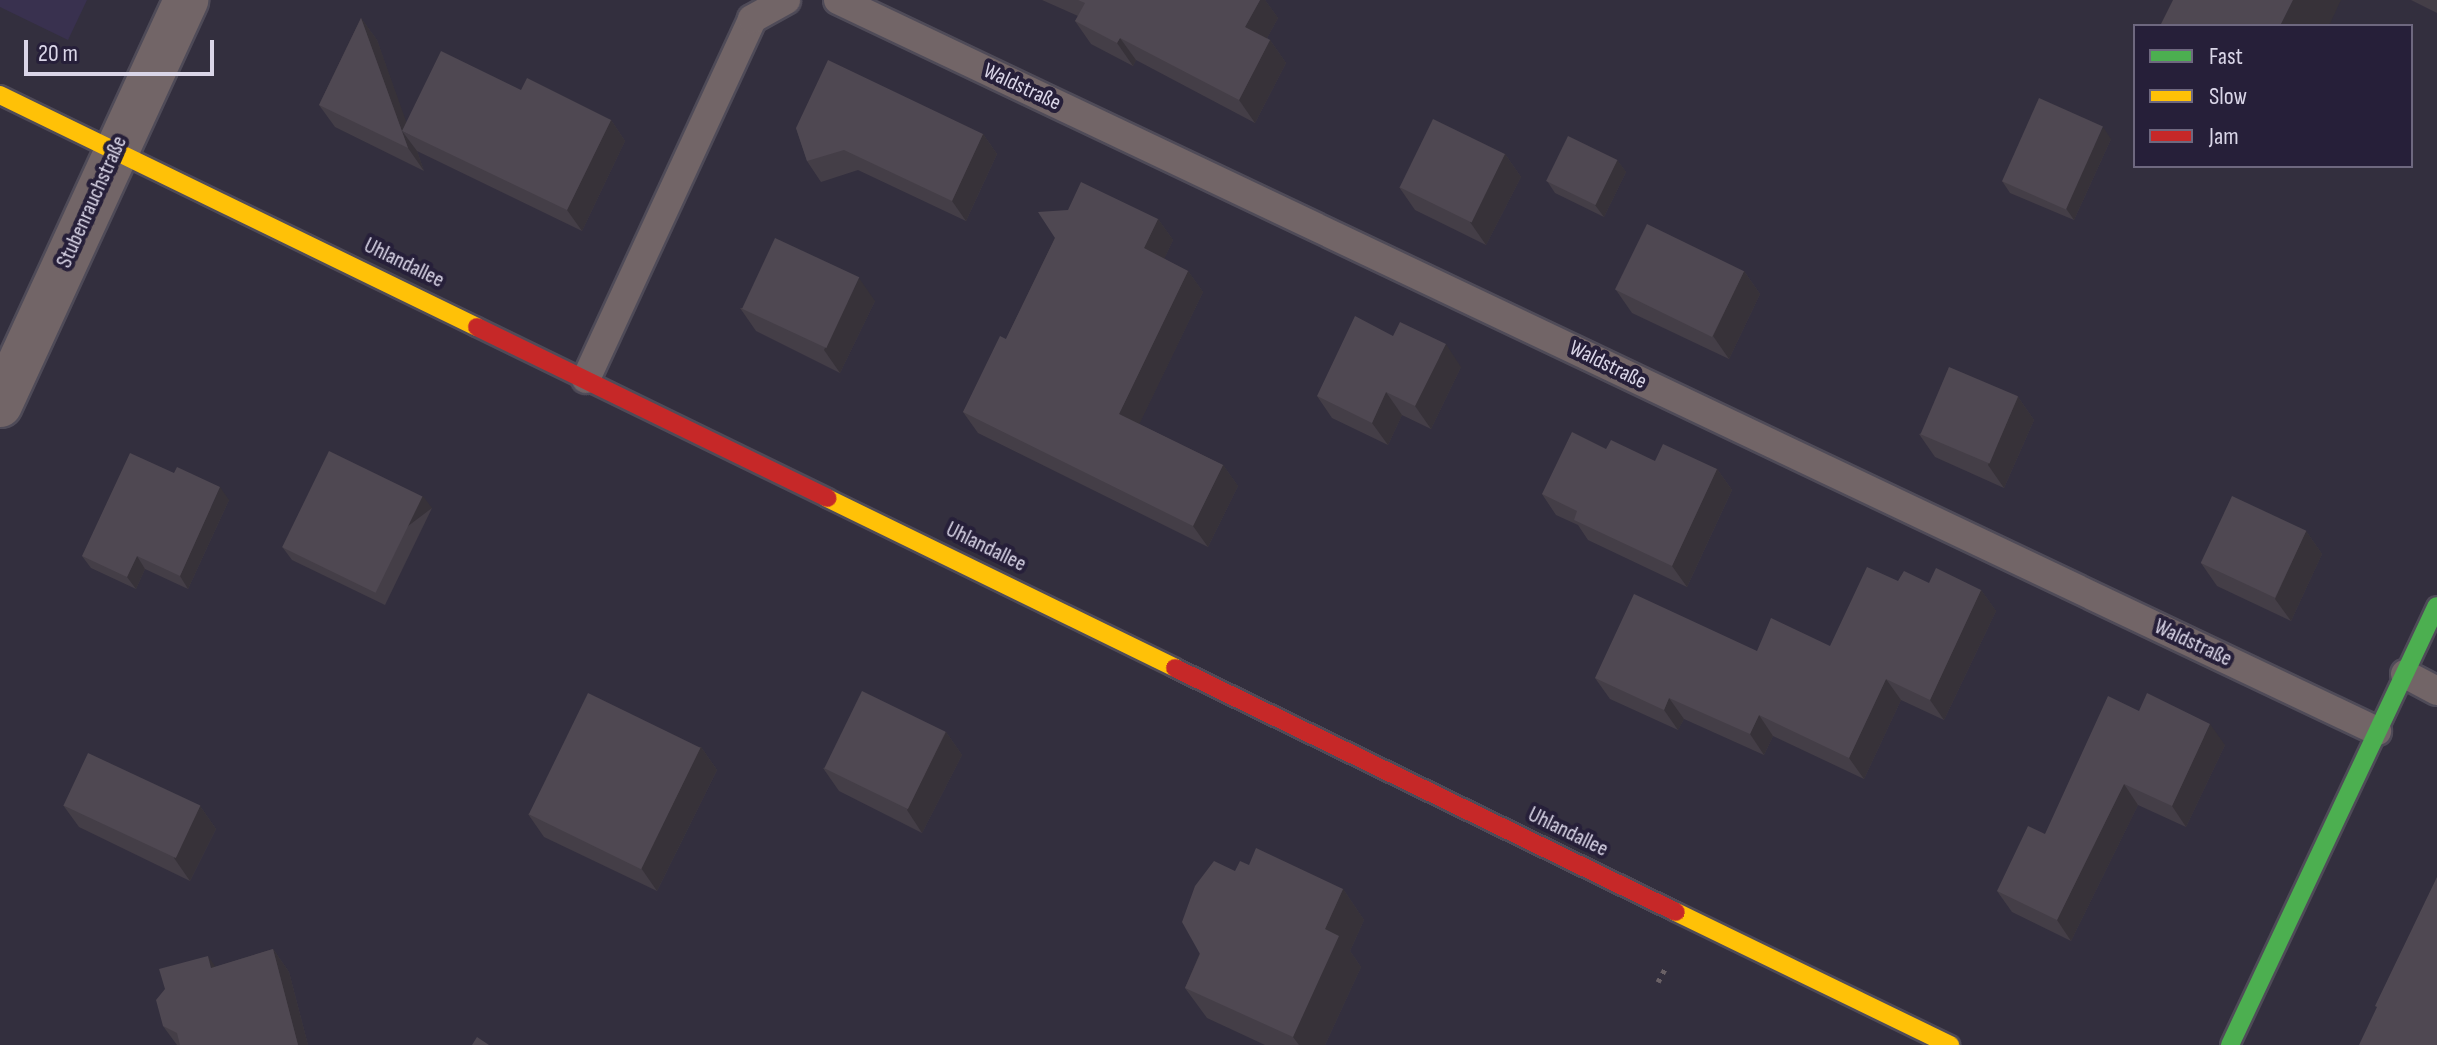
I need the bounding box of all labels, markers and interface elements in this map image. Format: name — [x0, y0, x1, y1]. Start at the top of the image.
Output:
scale bar — [28, 24, 218, 74]
legend — [2133, 24, 2413, 168]
text: 20 m — [38, 39, 78, 68]
text: Fast — [2209, 42, 2243, 71]
street label: Waldstraße — [979, 58, 1065, 116]
text: Slow — [2209, 82, 2247, 111]
text: Jam — [2209, 122, 2239, 151]
street label: Stubenrauchstraße — [51, 132, 133, 272]
street label: Uhlandallee — [360, 232, 448, 294]
street label: Waldstraße — [1565, 335, 1651, 395]
street label: Uhlandallee — [942, 516, 1030, 578]
street label: Waldstraße — [2150, 614, 2236, 672]
street label: Uhlandallee — [1524, 801, 1612, 863]

